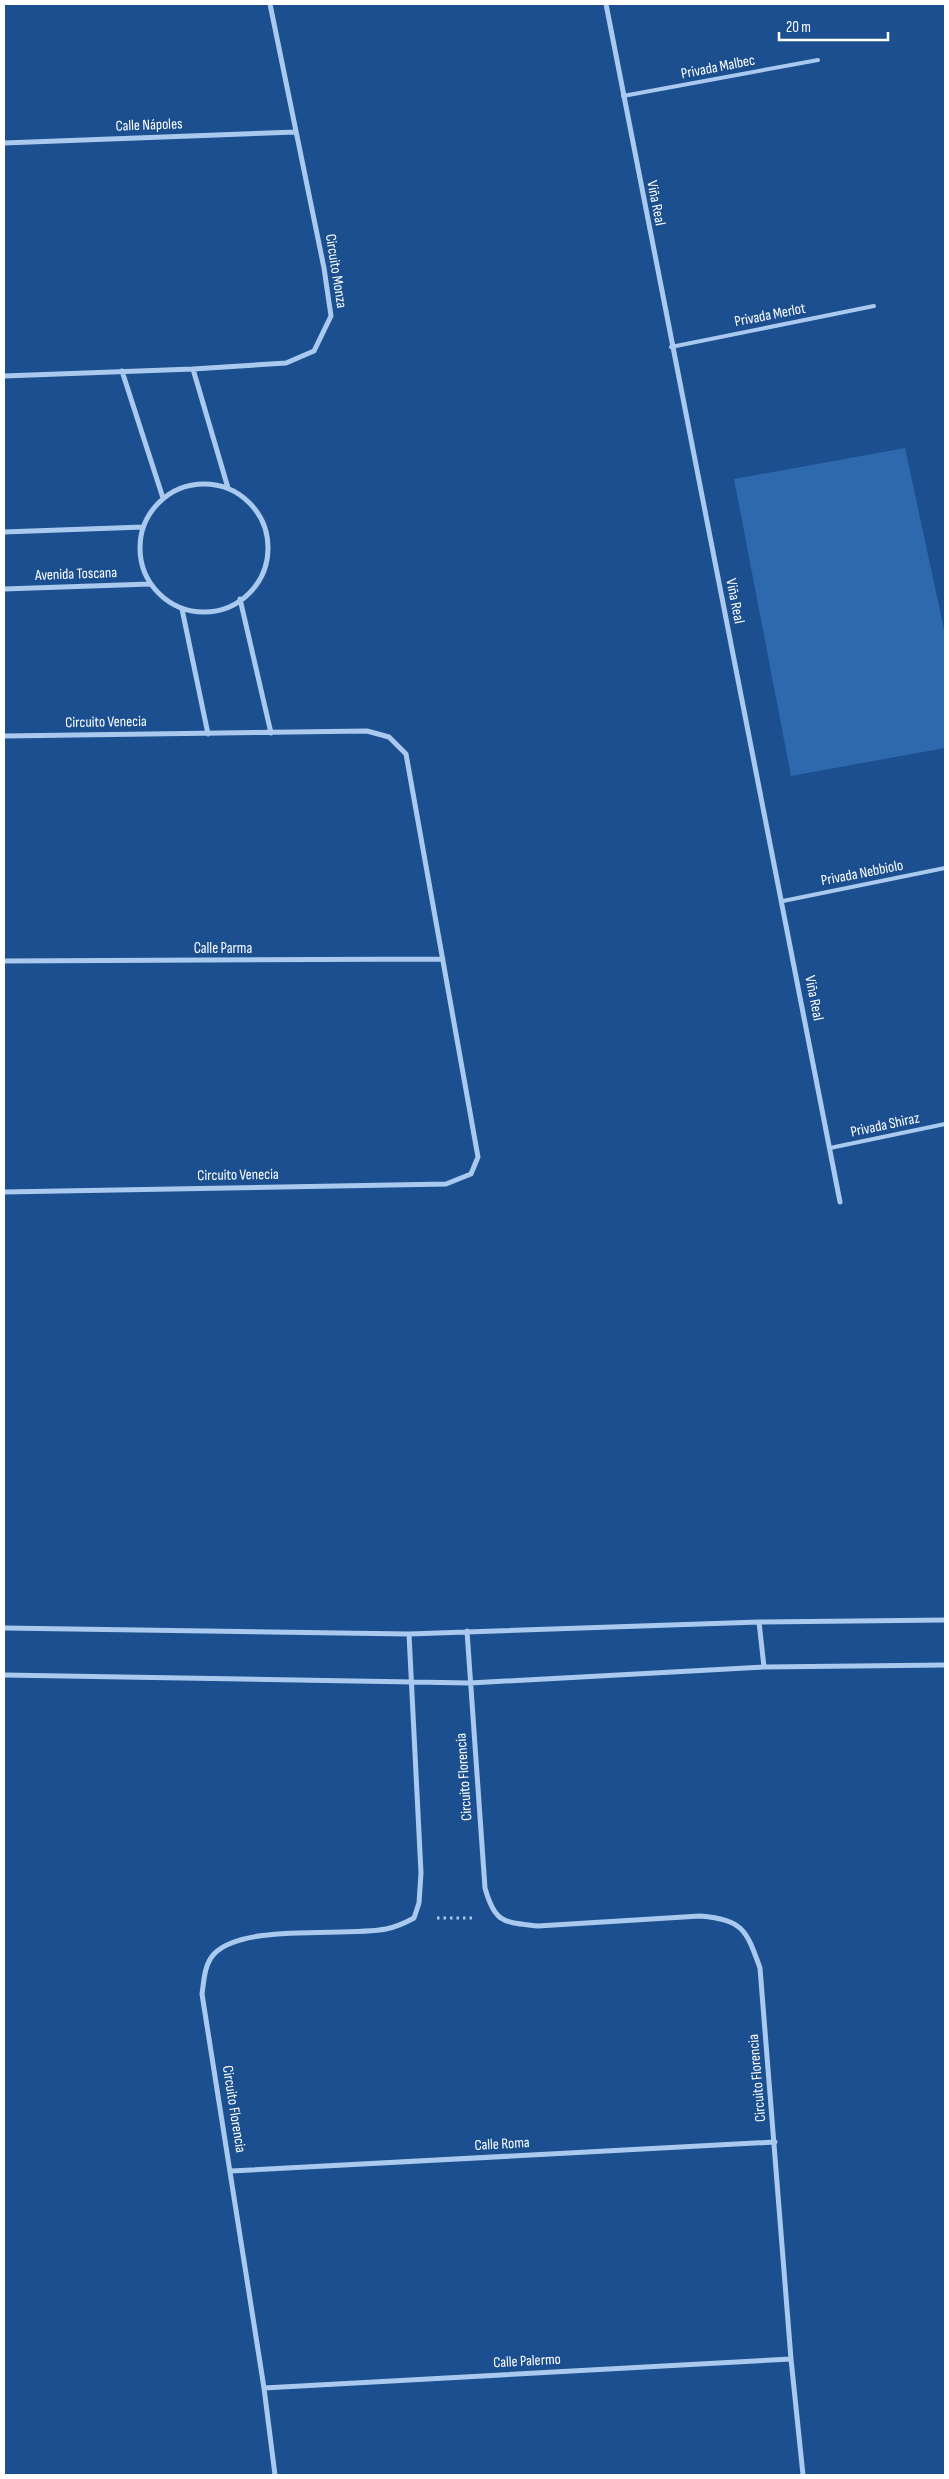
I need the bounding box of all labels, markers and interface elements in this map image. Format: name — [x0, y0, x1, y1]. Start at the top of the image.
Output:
scale bar — [779, 10, 888, 42]
text: 20 m — [786, 18, 811, 37]
street label: Privada Malbec — [679, 51, 757, 83]
street label: Calle Nápoles — [115, 114, 183, 136]
street label: Viña Real — [642, 179, 670, 227]
street label: Circuito Monza — [321, 232, 351, 310]
street label: Privada Merlot — [733, 299, 808, 331]
street label: Avenida Toscana — [34, 563, 118, 585]
street label: Viña Real — [721, 577, 749, 625]
street label: Circuito Venecia — [65, 712, 147, 732]
street label: Privada Nebbiolo — [819, 856, 905, 890]
street label: Calle Parma — [194, 939, 252, 958]
street label: Viña Real — [800, 974, 828, 1022]
street label: Privada Shiraz — [849, 1108, 922, 1142]
street label: Circuito Venecia — [197, 1165, 279, 1185]
street label: Circuito Florencia — [451, 1732, 477, 1822]
street label: Circuito Florencia — [744, 2033, 770, 2123]
street label: Circuito Florencia — [218, 2064, 250, 2154]
street label: Calle Roma — [474, 2133, 530, 2155]
street label: Calle Palermo — [493, 2350, 561, 2372]

